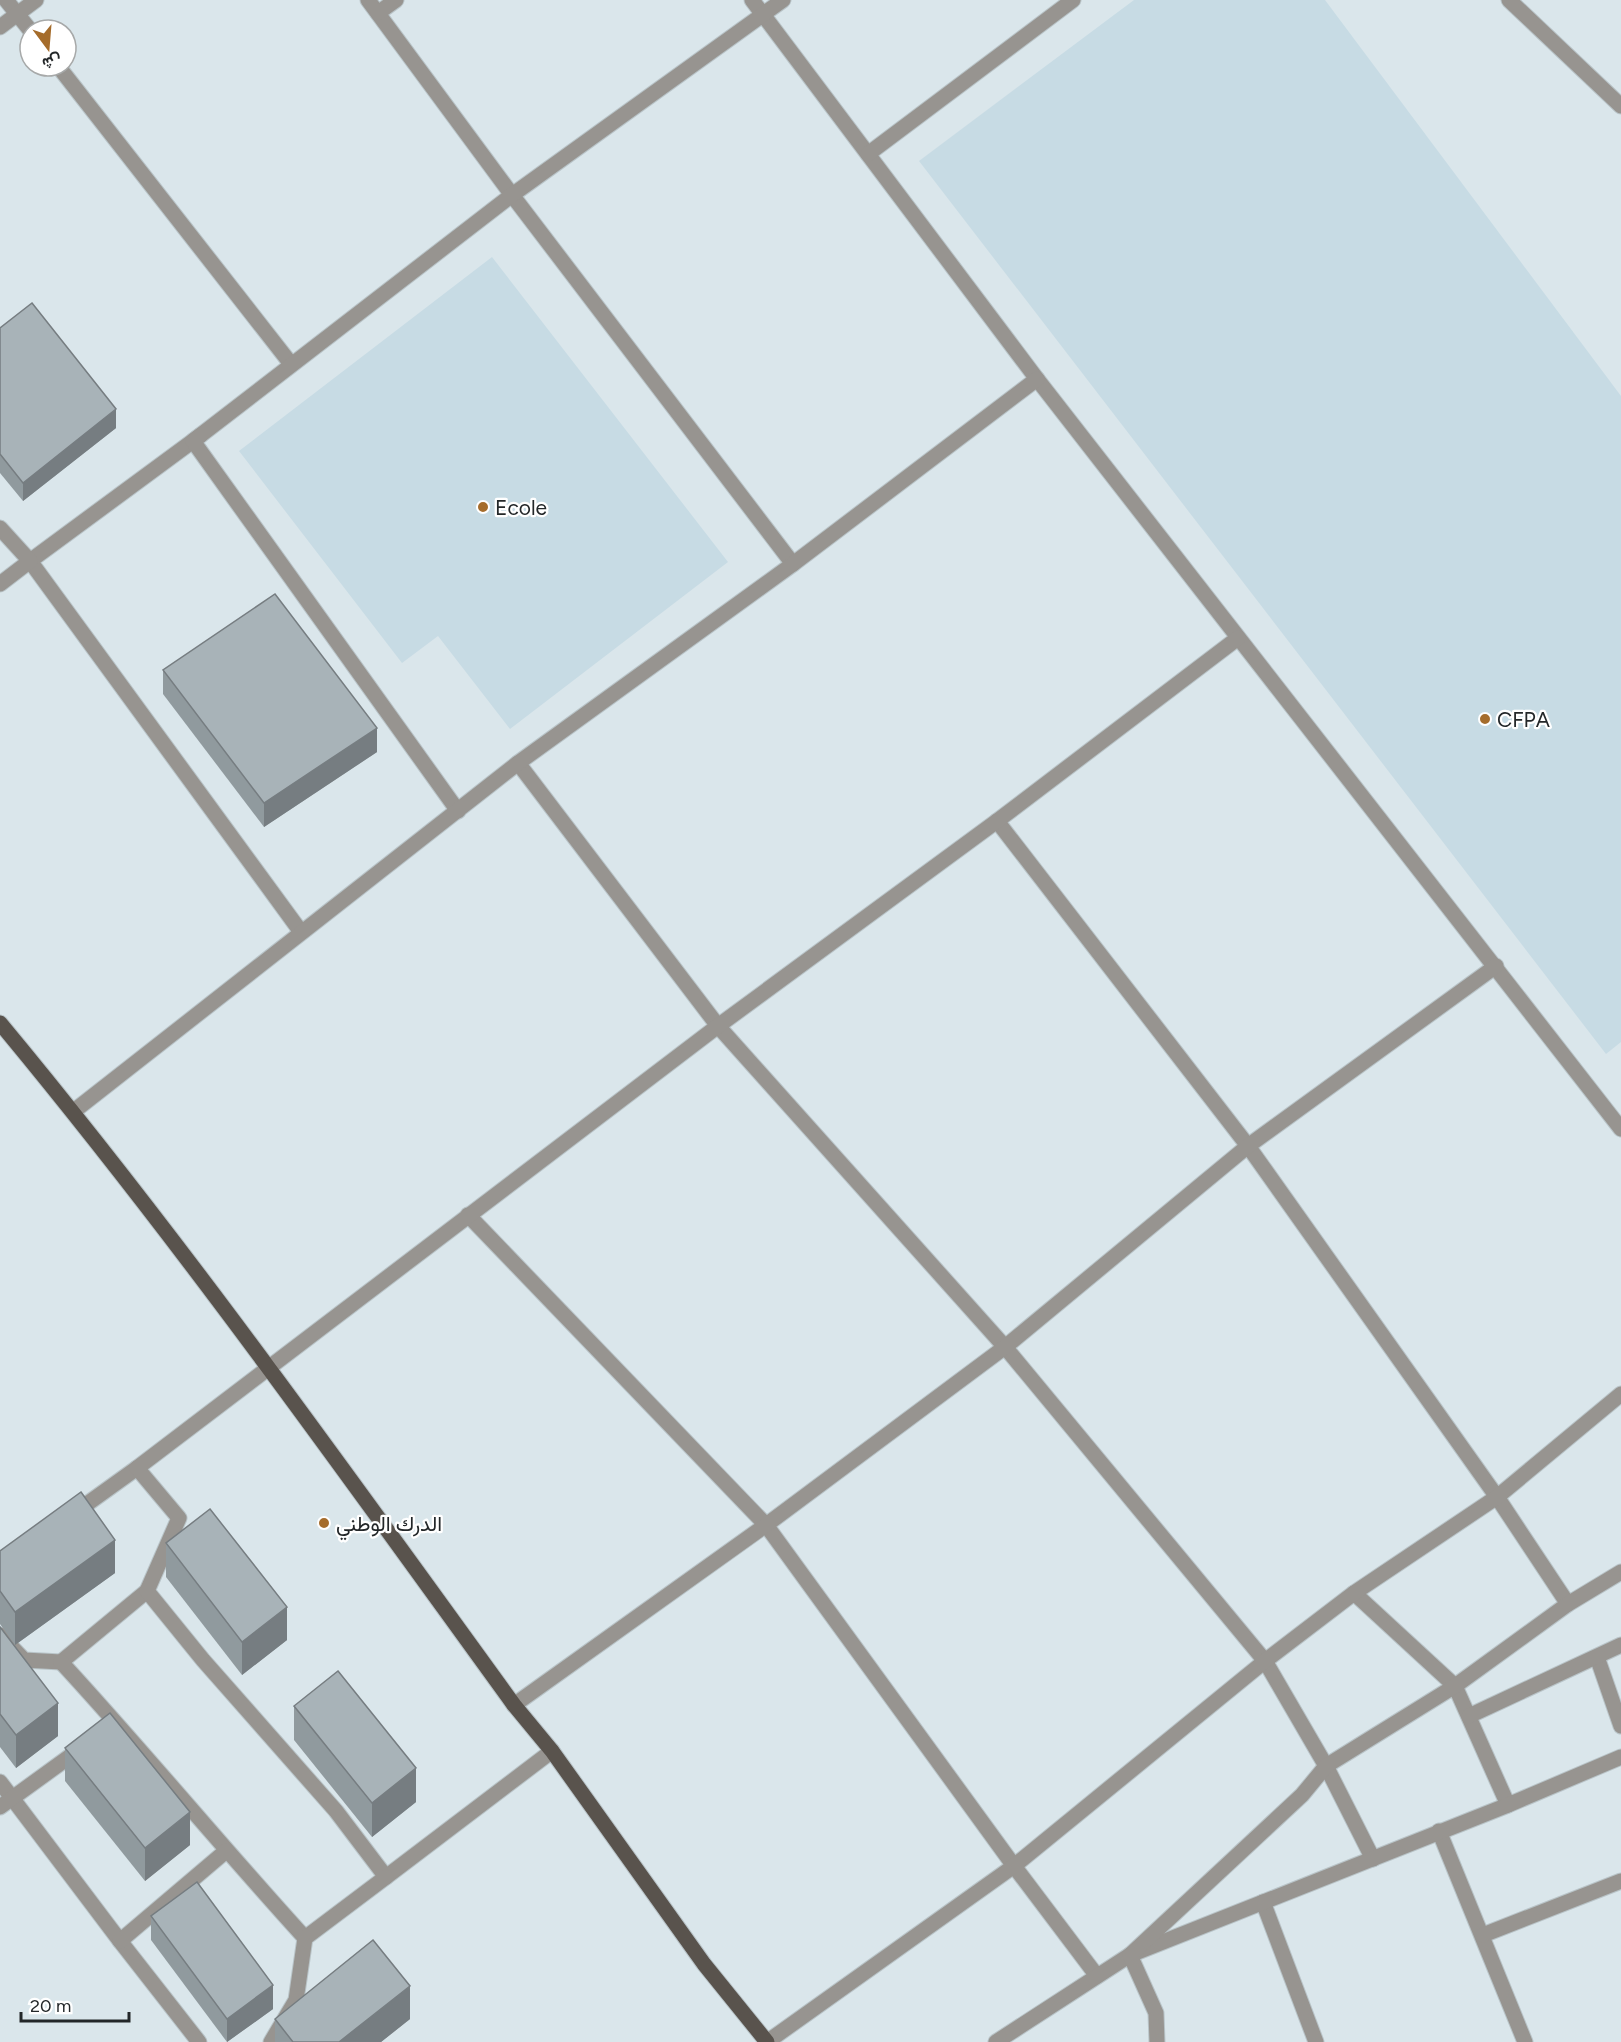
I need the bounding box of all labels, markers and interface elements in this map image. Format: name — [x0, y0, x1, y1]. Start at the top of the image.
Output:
north arrow — [18, 18, 78, 78]
text: ش — [40, 50, 64, 74]
place label: Ecole — [495, 495, 547, 520]
marker: Ecole — [476, 500, 490, 514]
place label: CFPA — [1497, 707, 1550, 732]
marker: CFPA — [1478, 712, 1492, 726]
place label: الدرك الوطني — [336, 1511, 442, 1541]
marker: الدرك الوطني — [317, 1516, 331, 1530]
scale bar — [21, 1985, 129, 2023]
text: 20 m — [30, 1995, 71, 2017]

